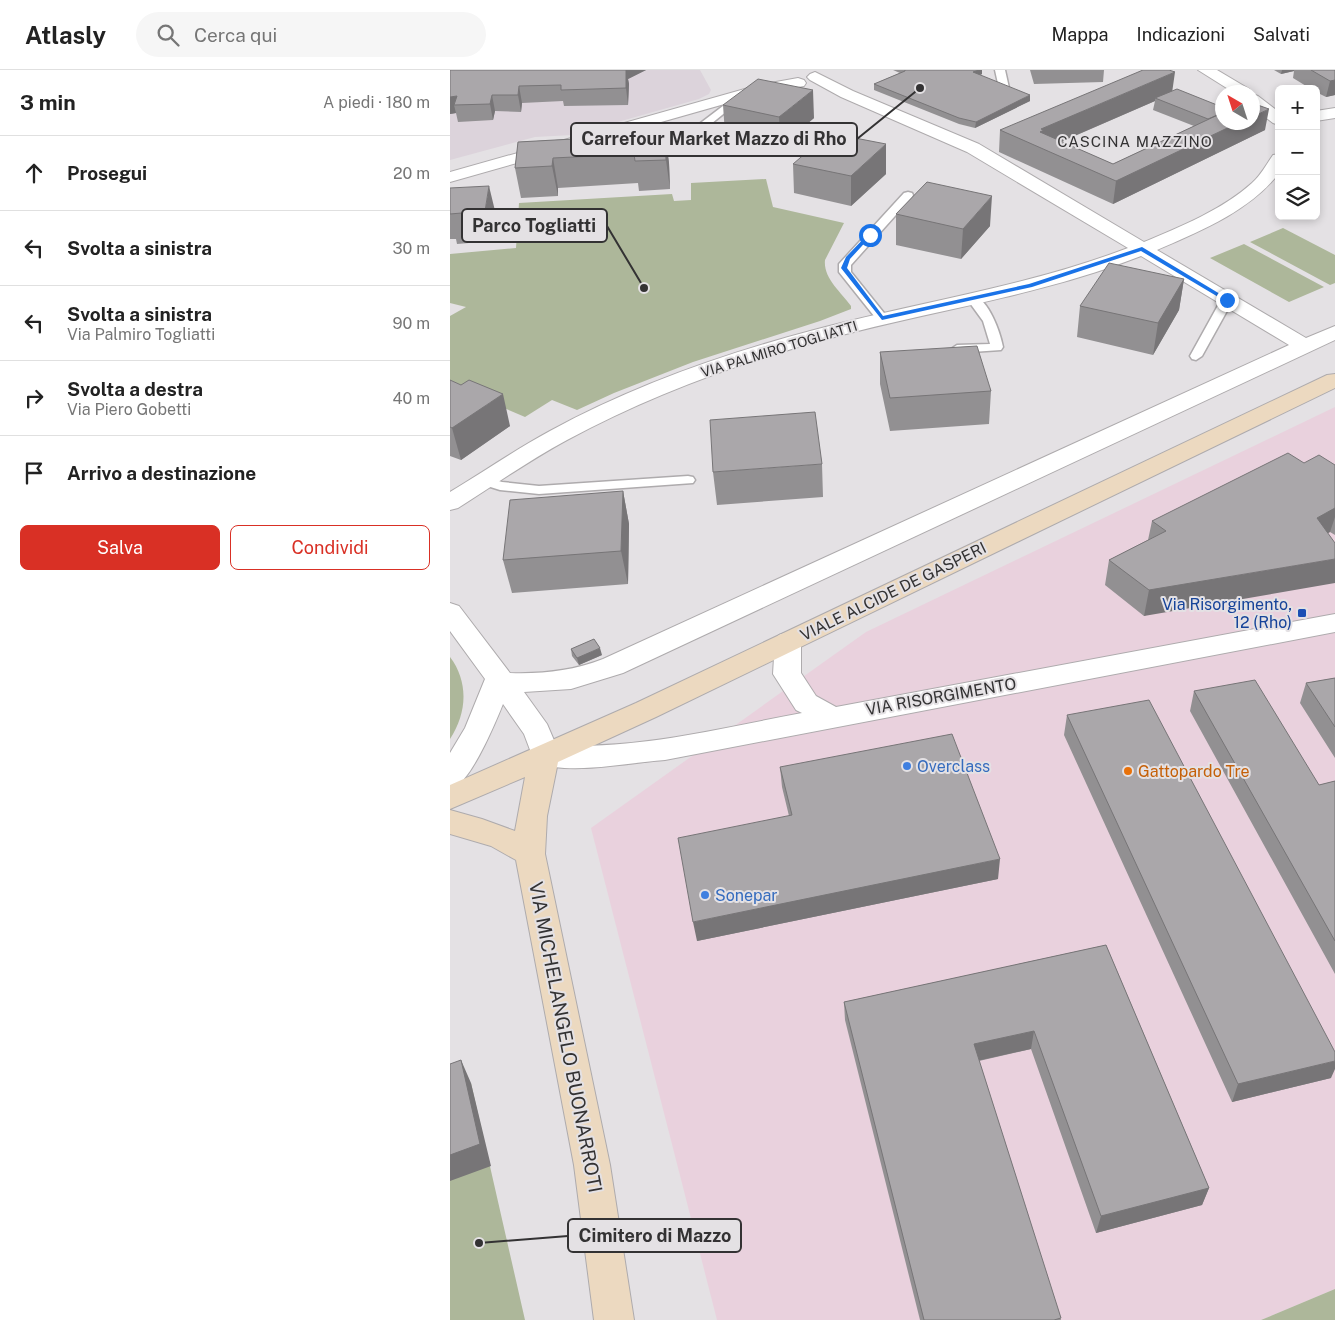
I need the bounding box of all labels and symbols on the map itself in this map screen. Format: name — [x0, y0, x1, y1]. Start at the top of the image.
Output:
north arrow — [1215, 85, 1260, 130]
callout: Carrefour Market Mazzo di Rho — [571, 123, 857, 156]
text: Carrefour Market Mazzo di Rho — [581, 128, 847, 149]
district label: CASCINA MAZZINO — [1057, 133, 1213, 150]
callout: Parco Togliatti — [462, 209, 607, 242]
text: Parco Togliatti — [472, 215, 596, 236]
route start — [859, 224, 882, 247]
route end — [1216, 289, 1239, 312]
street label: VIA PALMIRO TOGLIATTI — [699, 318, 859, 380]
street label: VIALE ALCIDE DE GASPERI — [797, 538, 989, 645]
place label: Via Risorgimento, 12 (Rho) — [1162, 595, 1292, 632]
marker: Via Risorgimento, 12 (Rho) — [1296, 607, 1308, 619]
street label: VIA RISORGIMENTO — [864, 674, 1018, 719]
place label: Overclass — [917, 757, 990, 776]
marker: Overclass — [901, 760, 913, 772]
place label: Gattopardo Tre — [1138, 762, 1250, 781]
marker: Gattopardo Tre — [1122, 765, 1134, 777]
street label: VIA MICHELANGELO BUONARROTI — [525, 880, 607, 1194]
place label: Sonepar — [715, 886, 778, 905]
marker: Sonepar — [699, 889, 711, 901]
callout: Cimitero di Mazzo — [568, 1219, 741, 1252]
text: Cimitero di Mazzo — [579, 1225, 731, 1246]

